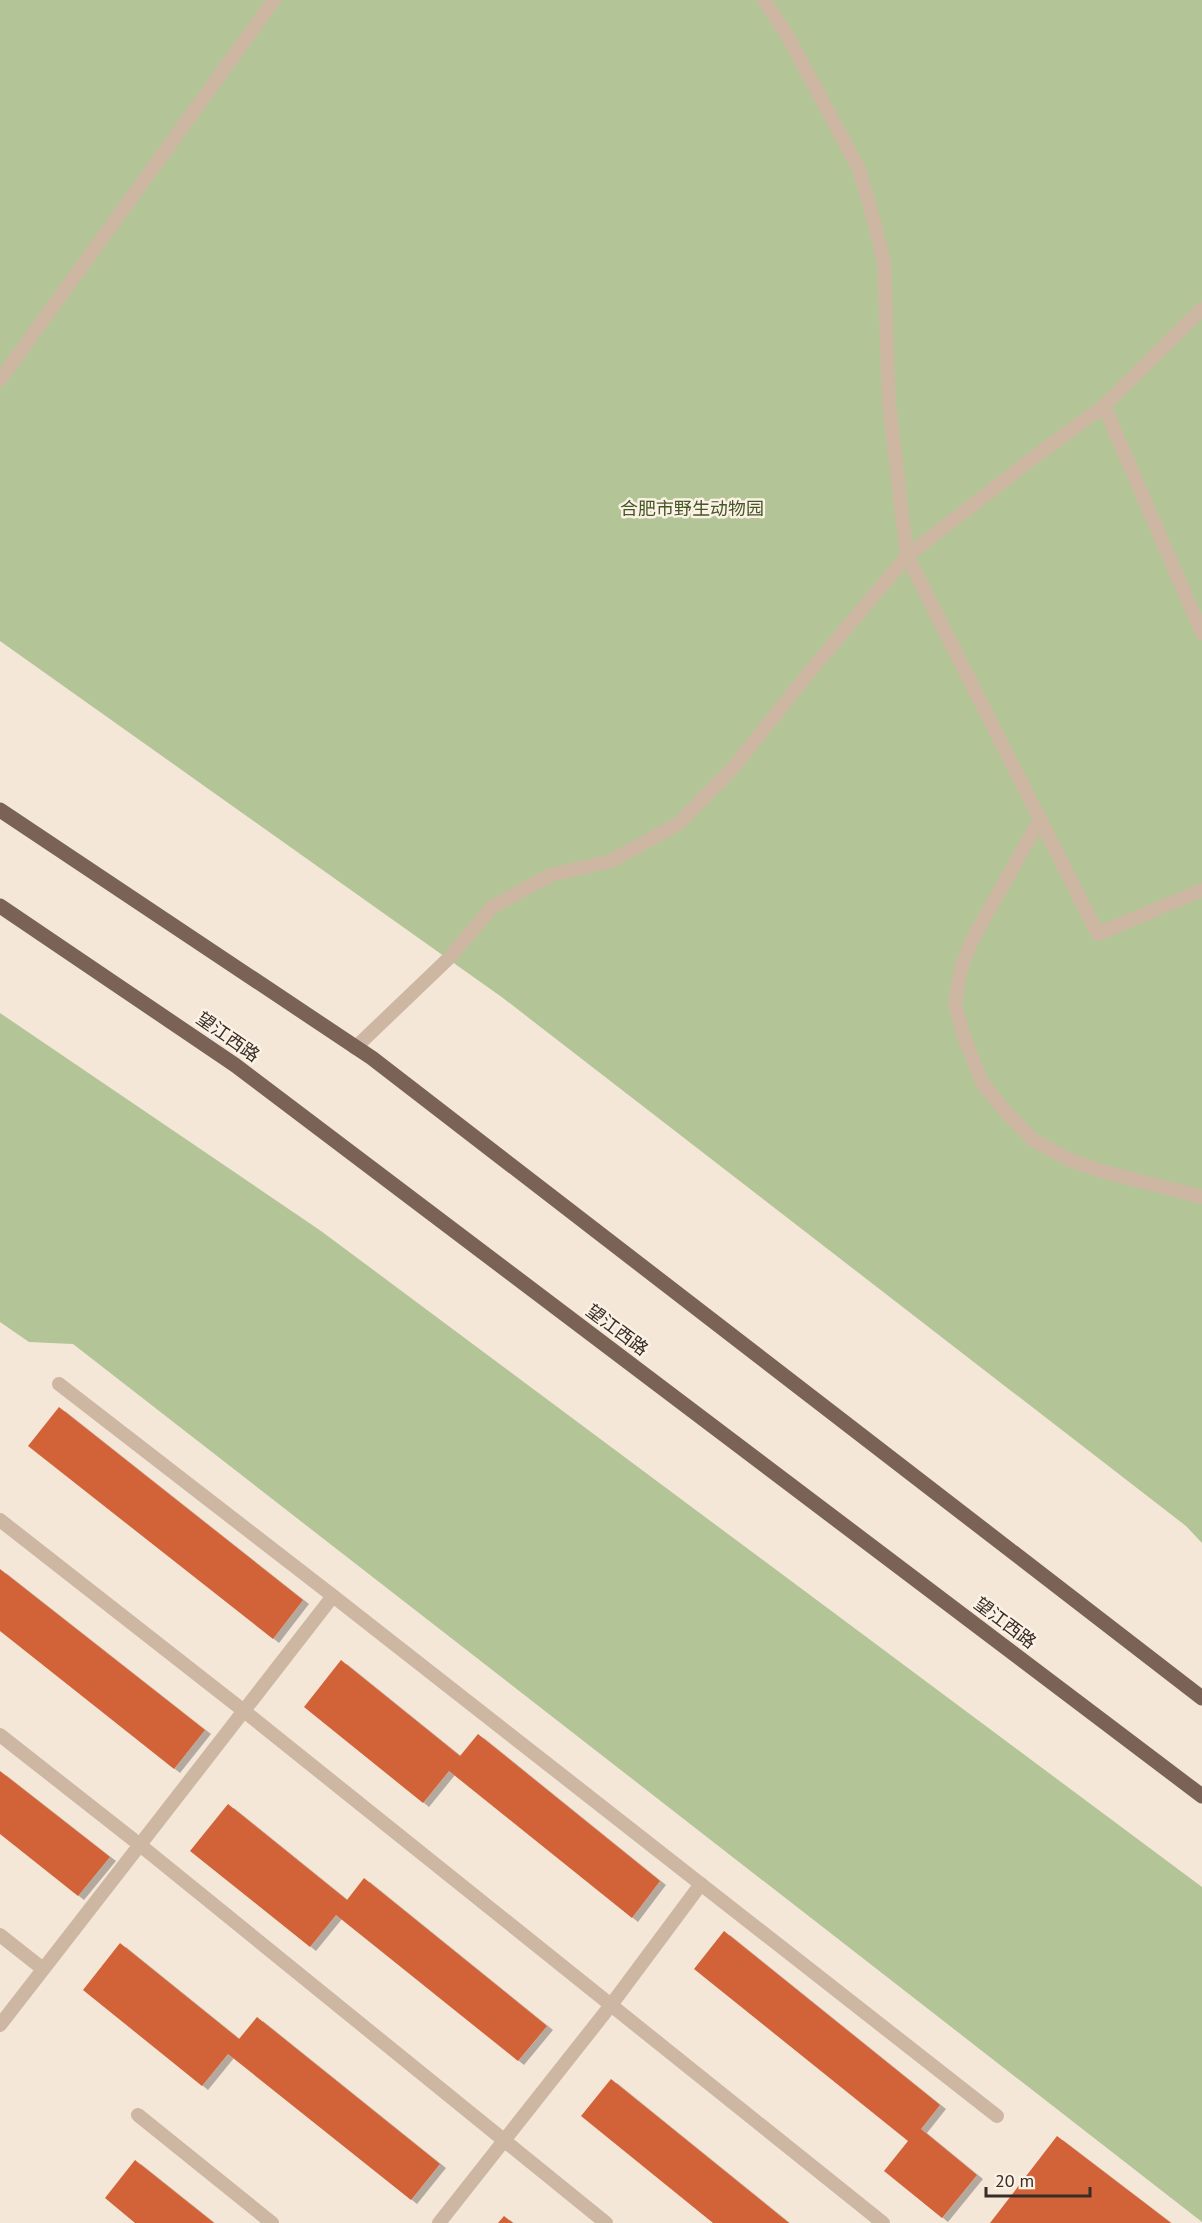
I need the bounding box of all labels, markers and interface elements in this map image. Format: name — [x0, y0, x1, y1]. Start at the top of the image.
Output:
park label: 合肥市野生动物园 — [620, 497, 764, 520]
street label: 望江西路 — [192, 1007, 264, 1067]
street label: 望江西路 — [582, 1299, 653, 1360]
street label: 望江西路 — [970, 1592, 1041, 1653]
scale bar — [986, 2160, 1090, 2198]
text: 20 m — [995, 2169, 1034, 2192]

